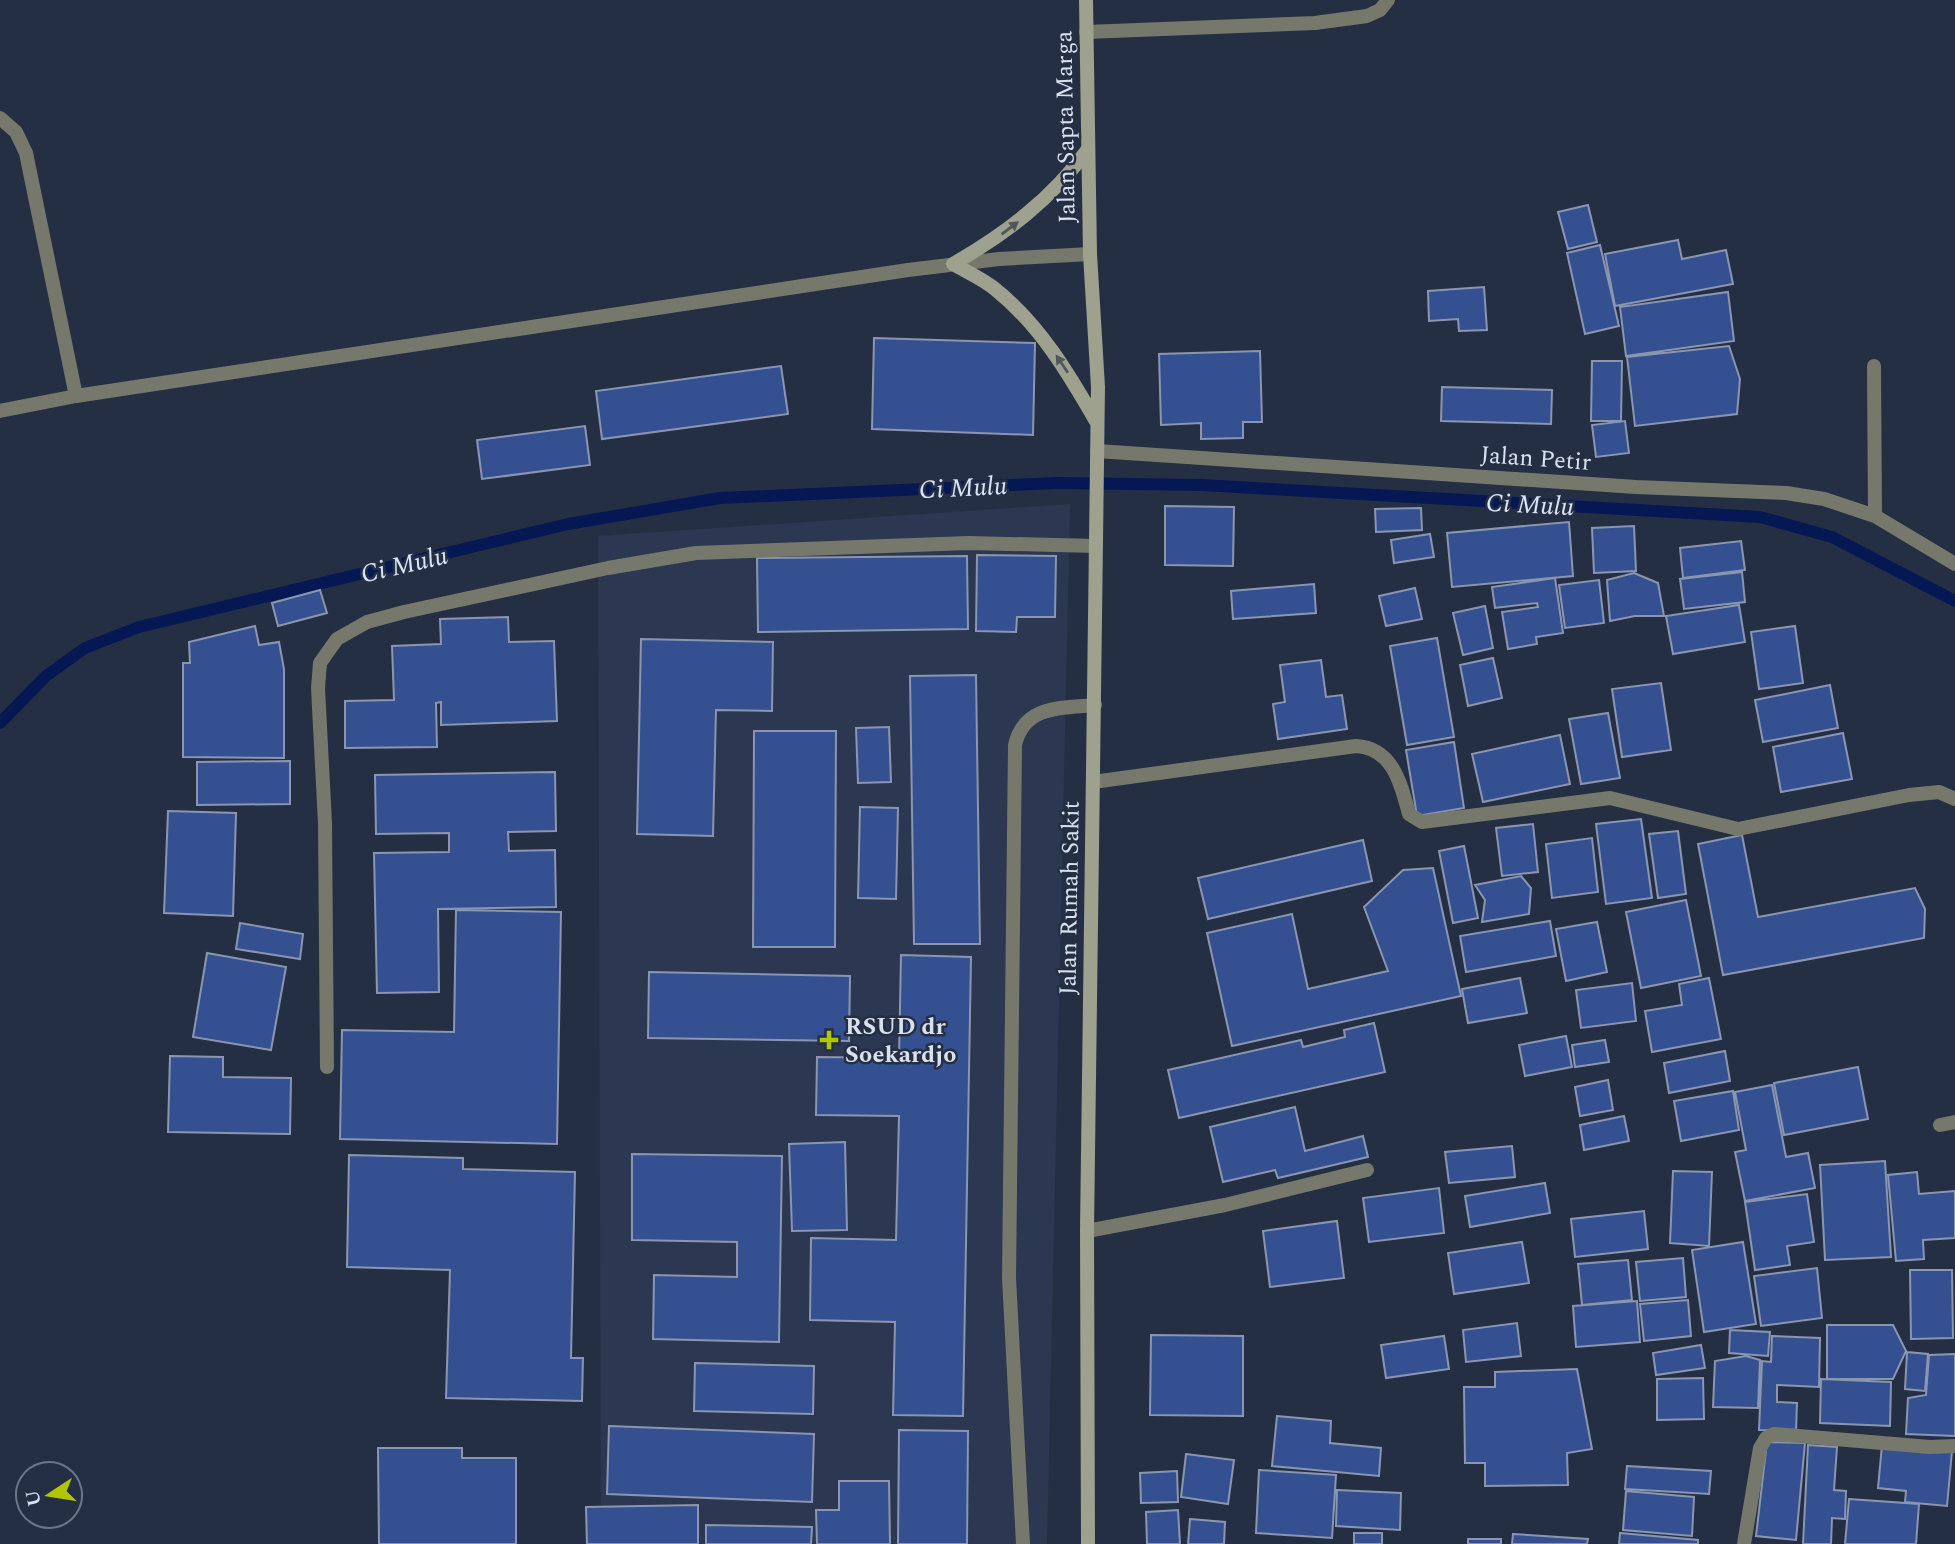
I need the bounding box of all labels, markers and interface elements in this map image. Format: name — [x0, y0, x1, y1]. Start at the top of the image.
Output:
street label: Jalan Sapta Marga — [1046, 30, 1086, 224]
one-way arrow — [1001, 221, 1019, 235]
one-way arrow — [1056, 355, 1069, 374]
street label: Jalan Petir — [1479, 437, 1593, 481]
water label: Ci Mulu — [918, 466, 1009, 510]
water label: Ci Mulu — [1485, 483, 1576, 527]
water label: Ci Mulu — [357, 535, 452, 594]
street label: Jalan Rumah Sakit — [1050, 801, 1090, 995]
place label: RSUD dr Soekardjo — [845, 1009, 956, 1073]
marker: RSUD dr Soekardjo — [819, 1030, 839, 1050]
north arrow — [14, 1460, 84, 1530]
text: U — [18, 1487, 50, 1509]

